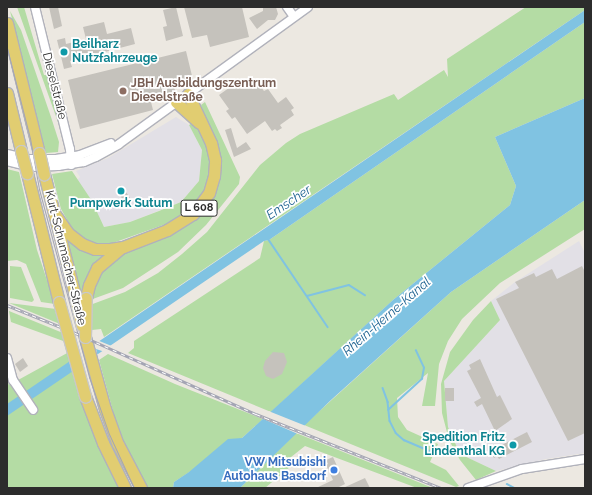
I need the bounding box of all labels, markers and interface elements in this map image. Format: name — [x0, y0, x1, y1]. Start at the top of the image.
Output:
place label: Beilharz Nutzfahrzeuge — [72, 38, 157, 66]
marker: Beilharz Nutzfahrzeuge — [59, 47, 69, 57]
street label: Dieselstraße — [39, 51, 69, 121]
place label: JBH Ausbildungszentrum Dieselstraße — [131, 77, 277, 105]
marker: JBH Ausbildungszentrum Dieselstraße — [118, 86, 128, 96]
water label: Emscher — [264, 182, 314, 224]
marker: Pumpwerk Sutum — [116, 186, 126, 196]
street label: Kurt-Schumacher-Straße — [41, 189, 89, 327]
place label: Pumpwerk Sutum — [70, 197, 172, 211]
road number: L 608 — [180, 199, 218, 217]
water label: Rhein-Herne-Kanal — [340, 275, 434, 359]
place label: Spedition Fritz Lindenthal KG — [422, 431, 505, 459]
marker: Spedition Fritz Lindenthal KG — [508, 440, 518, 450]
place label: VW Mitsubishi Autohaus Basdorf — [223, 456, 326, 484]
marker: VW Mitsubishi Autohaus Basdorf — [329, 465, 339, 475]

